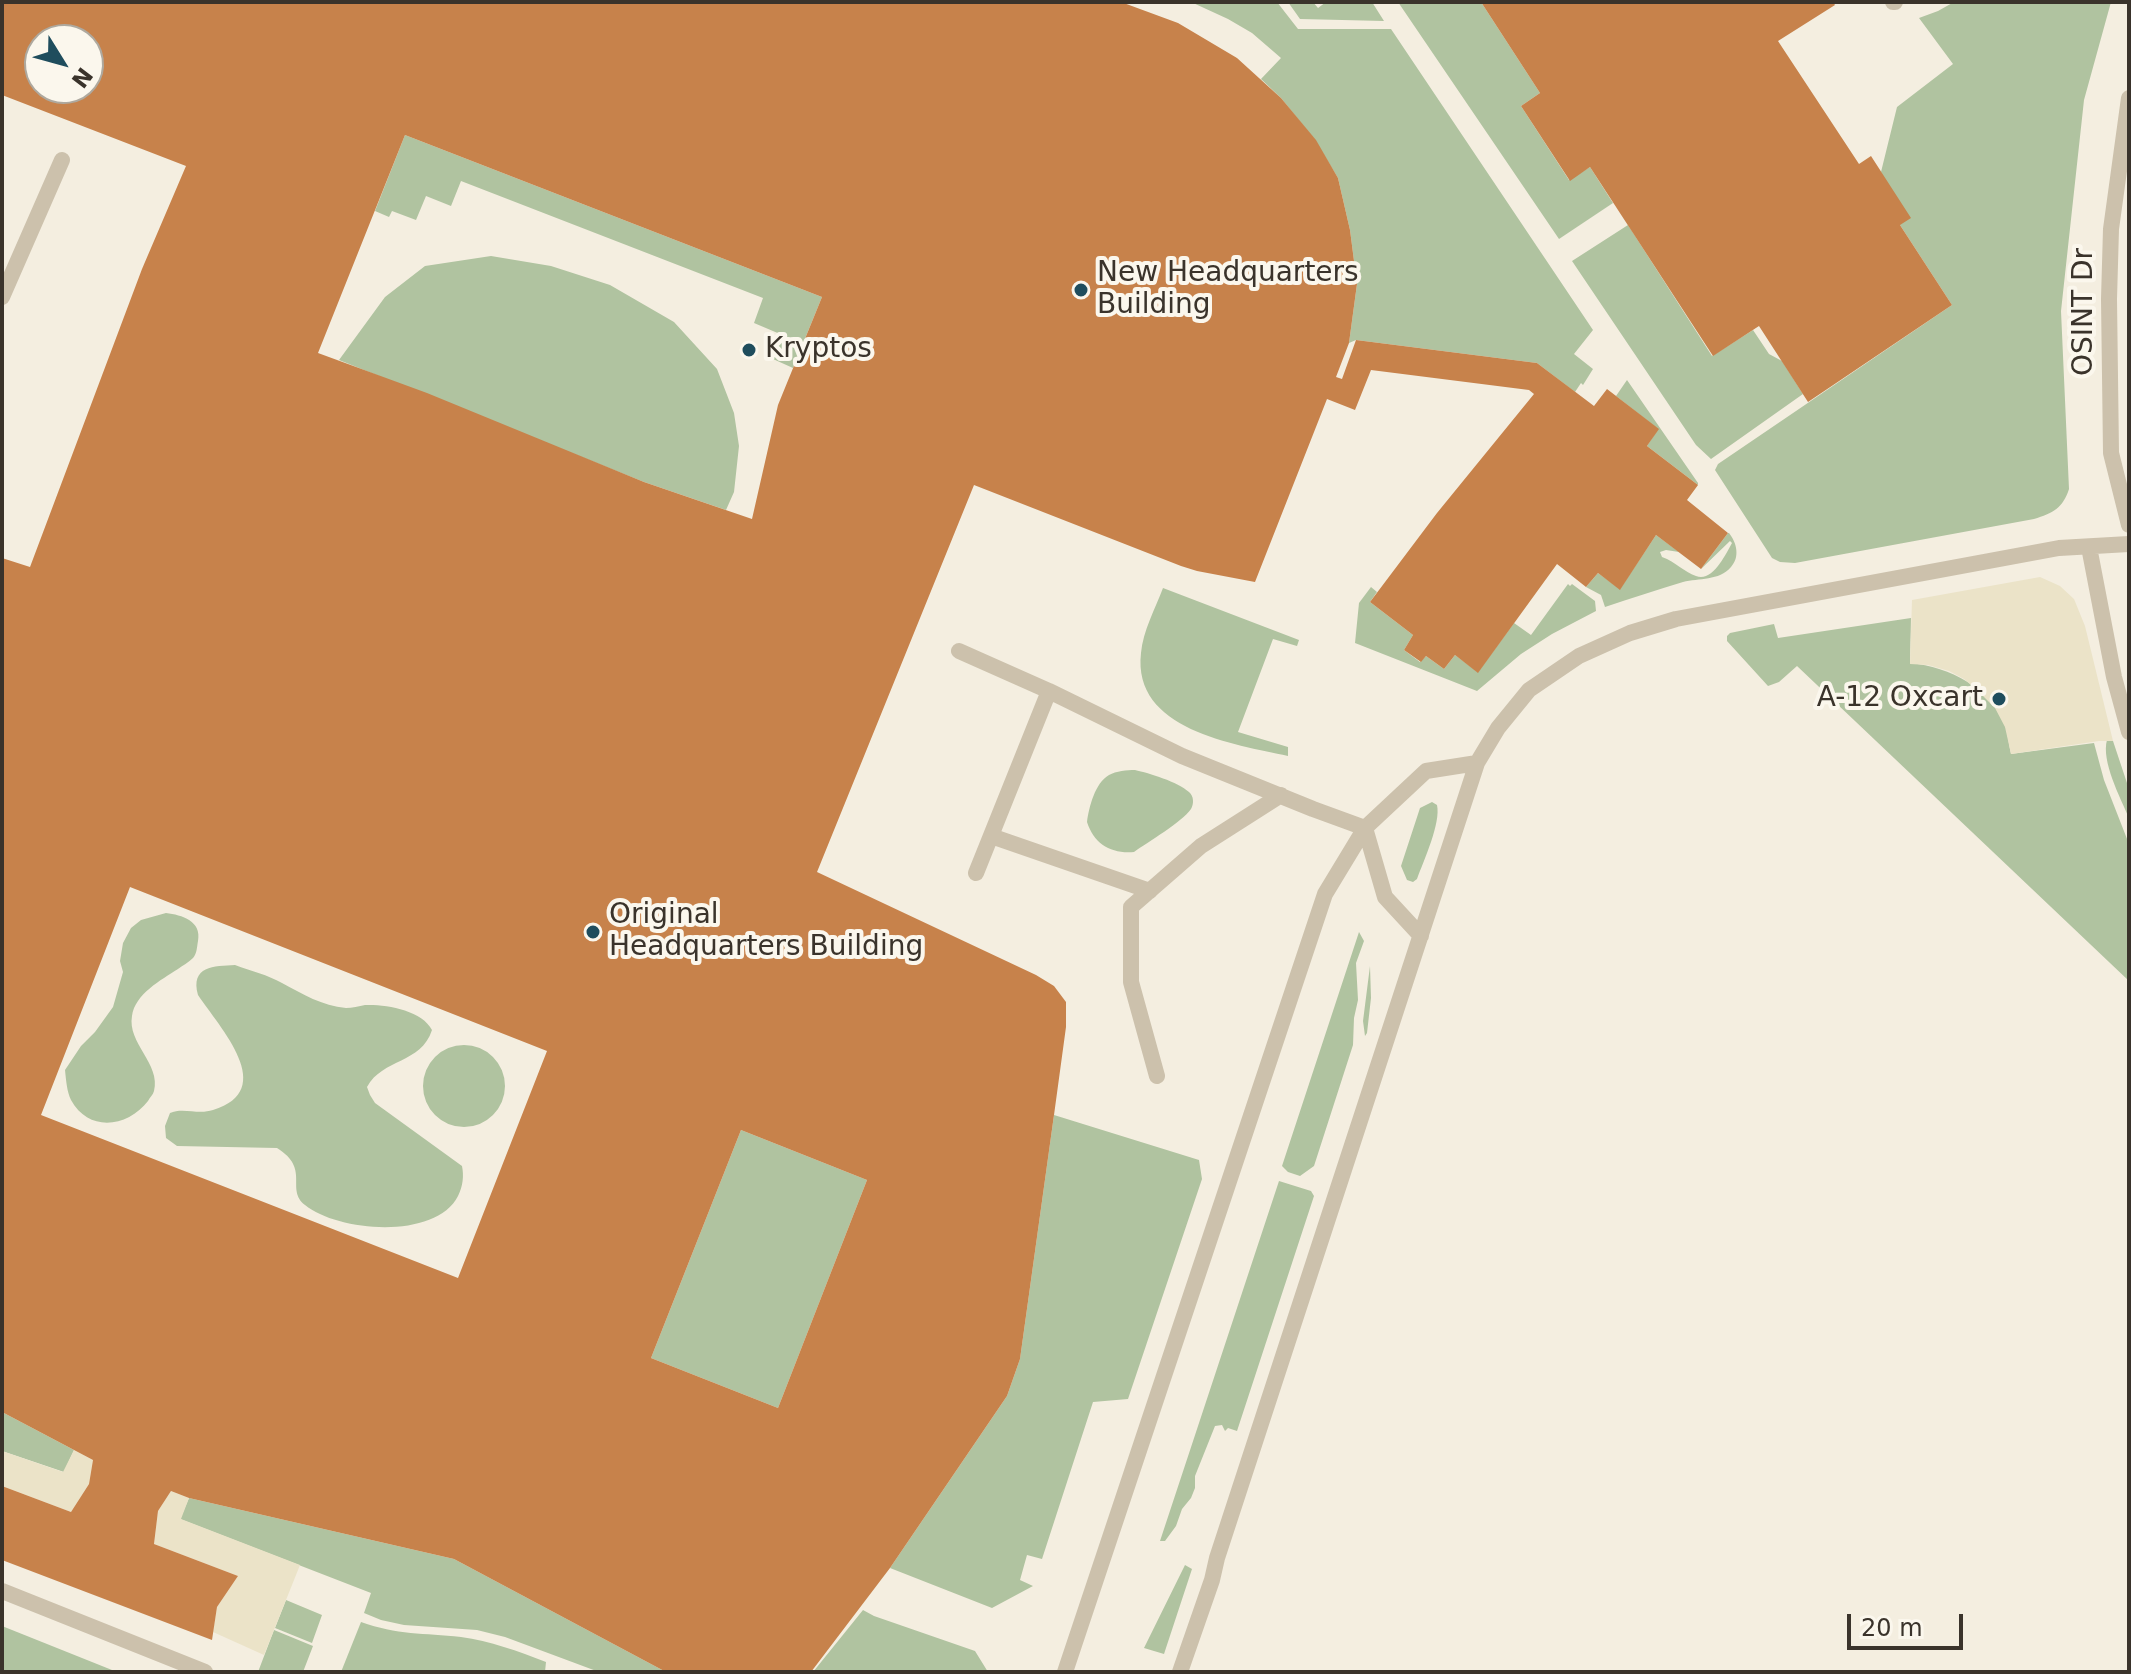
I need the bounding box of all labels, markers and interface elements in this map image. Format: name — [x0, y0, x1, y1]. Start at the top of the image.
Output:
north arrow — [24, 24, 104, 104]
text: N — [66, 63, 98, 92]
street label: OSINT Dr — [2068, 248, 2102, 376]
place label: New Headquarters Building — [1097, 257, 1359, 323]
marker: New Headquarters Building — [1072, 281, 1090, 299]
place label: Kryptos — [765, 333, 872, 367]
marker: Kryptos — [740, 341, 758, 359]
place label: A-12 Oxcart — [1817, 682, 1983, 716]
marker: A-12 Oxcart — [1990, 690, 2008, 708]
place label: Original Headquarters Building — [609, 899, 923, 965]
marker: Original Headquarters Building — [584, 923, 602, 941]
scale bar — [1851, 1598, 1967, 1648]
text: 20 m — [1861, 1614, 1923, 1642]

